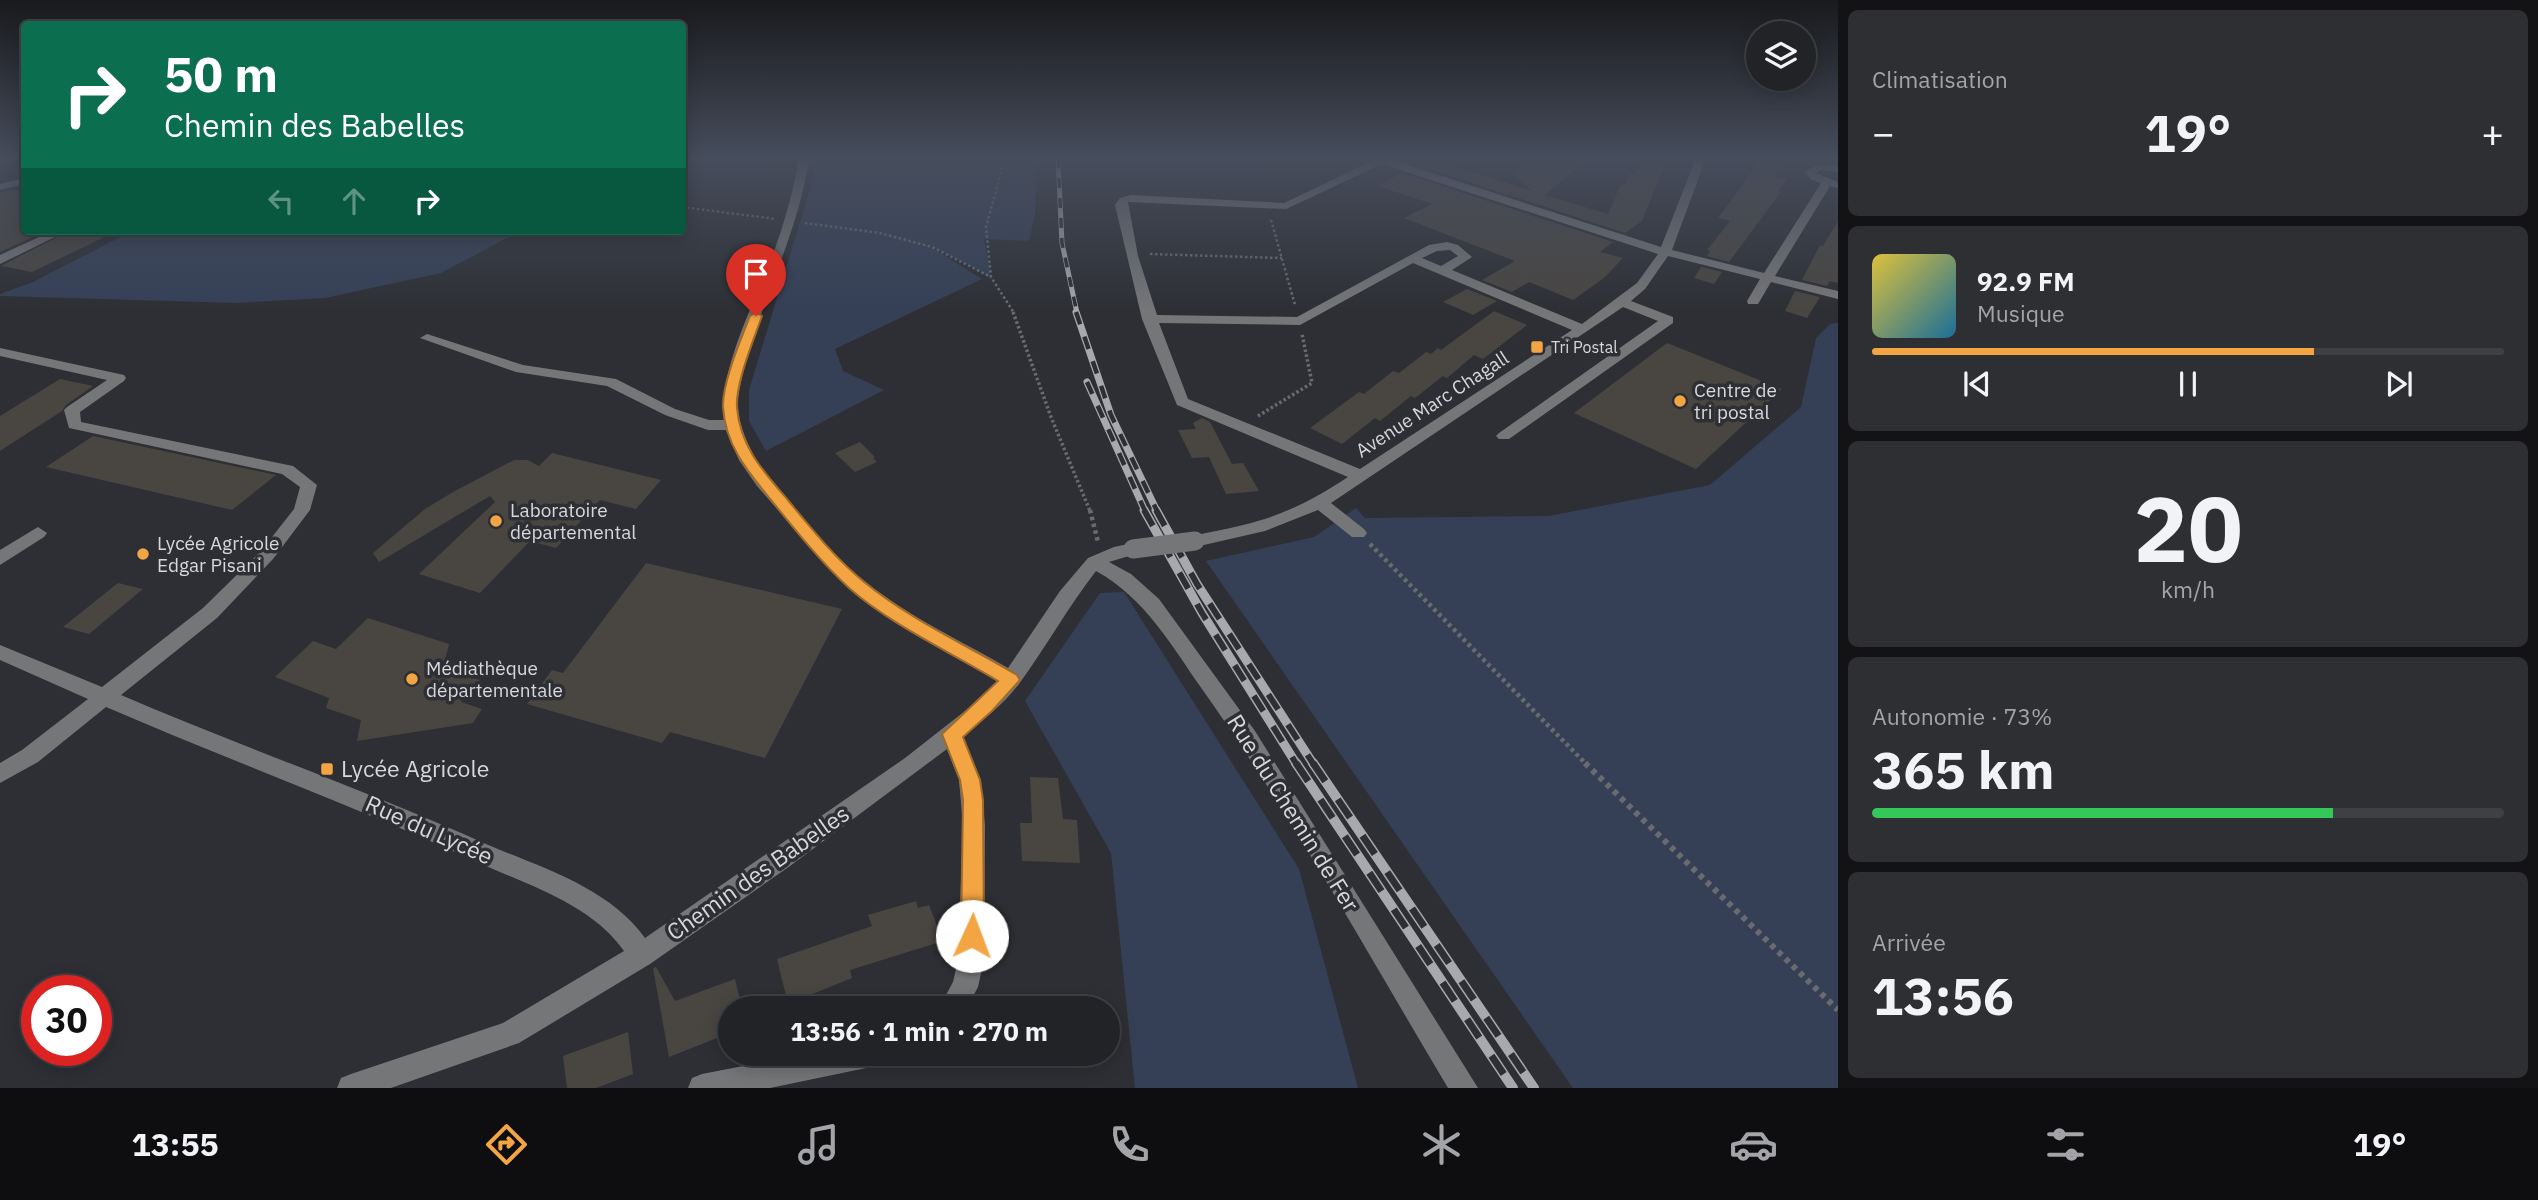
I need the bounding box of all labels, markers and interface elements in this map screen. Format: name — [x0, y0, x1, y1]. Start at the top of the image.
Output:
map controls — [1746, 21, 1816, 91]
button: layers — [1746, 21, 1816, 91]
text: 50 m — [164, 42, 278, 105]
icon: right — [49, 49, 140, 140]
text: Climatisation — [1872, 64, 2008, 94]
text: 19° — [2145, 99, 2231, 166]
text: Chemin des Babelles — [164, 104, 465, 146]
text: − — [1872, 108, 1895, 157]
text: + — [2481, 108, 2504, 157]
icon: left — [262, 182, 300, 220]
icon: ahead — [335, 182, 373, 220]
icon: right — [408, 182, 446, 220]
pin — [726, 244, 786, 316]
icon: arrive — [737, 255, 775, 293]
text: 92.9 FM — [1977, 264, 2075, 298]
text: Musique — [1977, 298, 2065, 328]
place label: Tri Postal — [1551, 337, 1618, 357]
marker: Tri Postal — [1529, 339, 1545, 355]
street label: Avenue Marc Chagall — [1351, 346, 1513, 462]
icon: previous — [1958, 365, 1996, 403]
icon: pause — [2169, 365, 2207, 403]
icon: next — [2380, 365, 2418, 403]
place label: Centre de tri postal — [1694, 378, 1777, 424]
marker: Centre de tri postal — [1672, 393, 1688, 409]
text: 20 — [2133, 469, 2243, 587]
place label: Laboratoire départemental — [510, 498, 636, 544]
marker: Laboratoire départemental — [488, 513, 504, 529]
place label: Lycée Agricole Edgar Pisani — [157, 531, 280, 577]
marker: Lycée Agricole Edgar Pisani — [135, 546, 151, 562]
text: km/h — [2161, 574, 2215, 604]
place label: Médiathèque départementale — [426, 656, 563, 702]
marker: Médiathèque départementale — [404, 671, 420, 687]
text: Autonomie · 73% — [1872, 701, 2052, 731]
street label: Rue du Chemin de Fer — [1221, 708, 1367, 917]
text: 365 km — [1872, 736, 2054, 803]
place label: Lycée Agricole — [341, 753, 489, 783]
marker: Lycée Agricole — [319, 761, 335, 777]
street label: Rue du Lycée — [361, 788, 498, 871]
street label: Chemin des Babelles — [660, 798, 855, 947]
position arrow — [935, 899, 1009, 973]
text: Arrivée — [1872, 927, 1946, 957]
text: 13:56 — [1872, 962, 2014, 1029]
speed limit sign: 30 — [21, 975, 112, 1066]
text: 13:56 · 1 min · 270 m — [790, 1014, 1048, 1048]
icon: directions — [482, 1120, 531, 1169]
icon: music — [794, 1120, 843, 1169]
icon: phone — [1105, 1120, 1154, 1169]
icon: climate — [1417, 1120, 1466, 1169]
icon: car — [1729, 1120, 1778, 1169]
icon: filters — [2041, 1120, 2090, 1169]
text: 13:55 — [131, 1123, 219, 1165]
text: 19° — [2353, 1123, 2407, 1165]

